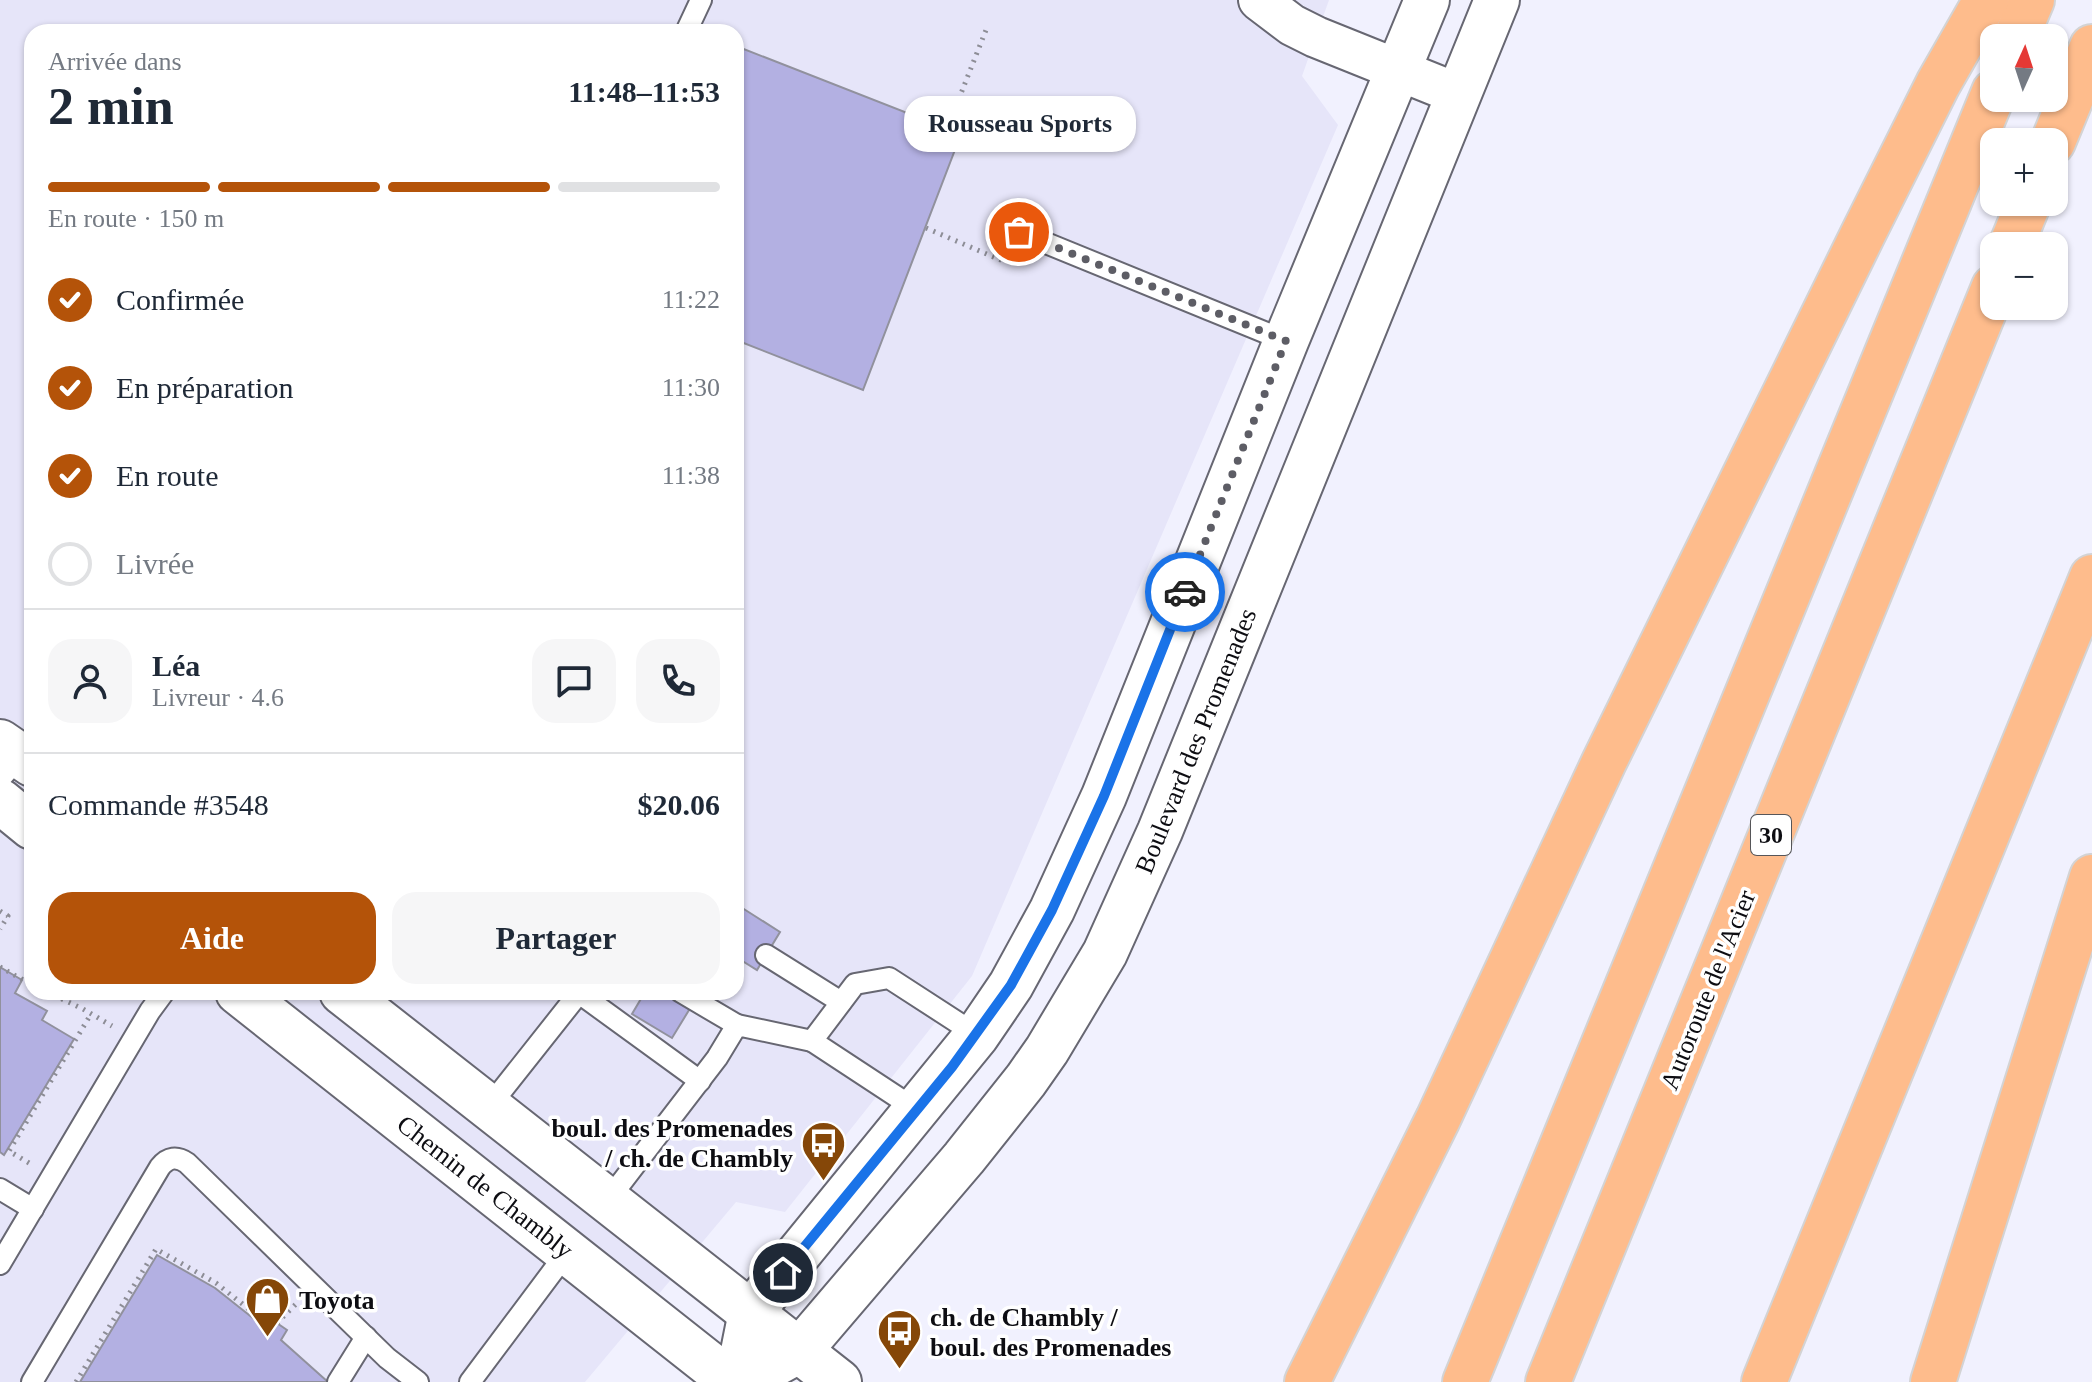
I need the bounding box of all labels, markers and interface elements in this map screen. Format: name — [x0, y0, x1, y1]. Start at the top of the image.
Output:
north arrow — [1980, 24, 2068, 112]
map controls — [1980, 24, 2068, 320]
text: Arrivée dans — [48, 47, 182, 76]
text: 11:48–11:53 — [568, 75, 720, 108]
text: 2 min — [48, 78, 174, 135]
callout: Rousseau Sports — [903, 96, 1135, 152]
text: Rousseau Sports — [928, 109, 1112, 138]
button: + — [1980, 128, 2068, 216]
pin — [985, 198, 1053, 266]
text: En route · 150 m — [48, 204, 224, 233]
icon: bag — [997, 210, 1041, 254]
button: − — [1980, 232, 2068, 320]
icon: check — [48, 278, 92, 322]
text: Confirmée — [116, 283, 244, 316]
text: 11:22 — [662, 285, 720, 314]
icon: check — [48, 366, 92, 410]
text: En préparation — [116, 371, 293, 404]
text: 11:30 — [662, 373, 720, 402]
icon: check — [48, 454, 92, 498]
text: En route — [116, 459, 218, 492]
text: 11:38 — [662, 461, 720, 490]
text: Livrée — [116, 547, 194, 580]
courier — [1145, 552, 1225, 632]
icon: car — [1163, 570, 1207, 614]
street label: Boulevard des Promenades — [1130, 604, 1262, 878]
button: person — [48, 639, 132, 723]
button: chat — [532, 639, 616, 723]
button: phone — [636, 639, 720, 723]
text: Léa — [152, 649, 200, 682]
text: Livreur · 4.6 — [152, 683, 284, 712]
text: Commande #3548 — [48, 788, 269, 821]
text: $20.06 — [638, 788, 720, 821]
road number: 30 — [1751, 815, 1791, 855]
street label: Autoroute de l'Acier — [1655, 886, 1761, 1094]
button: Aide — [48, 892, 376, 984]
button: Partager — [392, 892, 720, 984]
street label: Chemin de Chambly — [391, 1109, 579, 1265]
place label: boul. des Promenades / ch. de Chambly — [552, 1114, 793, 1173]
bus stop icon: boul. des Promenades / ch. de Chambly — [800, 1119, 848, 1182]
pin — [749, 1239, 817, 1307]
icon: home — [761, 1251, 805, 1295]
shop icon: Toyota — [244, 1276, 292, 1339]
place label: Toyota — [299, 1286, 375, 1315]
place label: ch. de Chambly / boul. des Promenades — [930, 1303, 1172, 1362]
bus stop icon: ch. de Chambly / boul. des Promenades — [875, 1308, 923, 1371]

